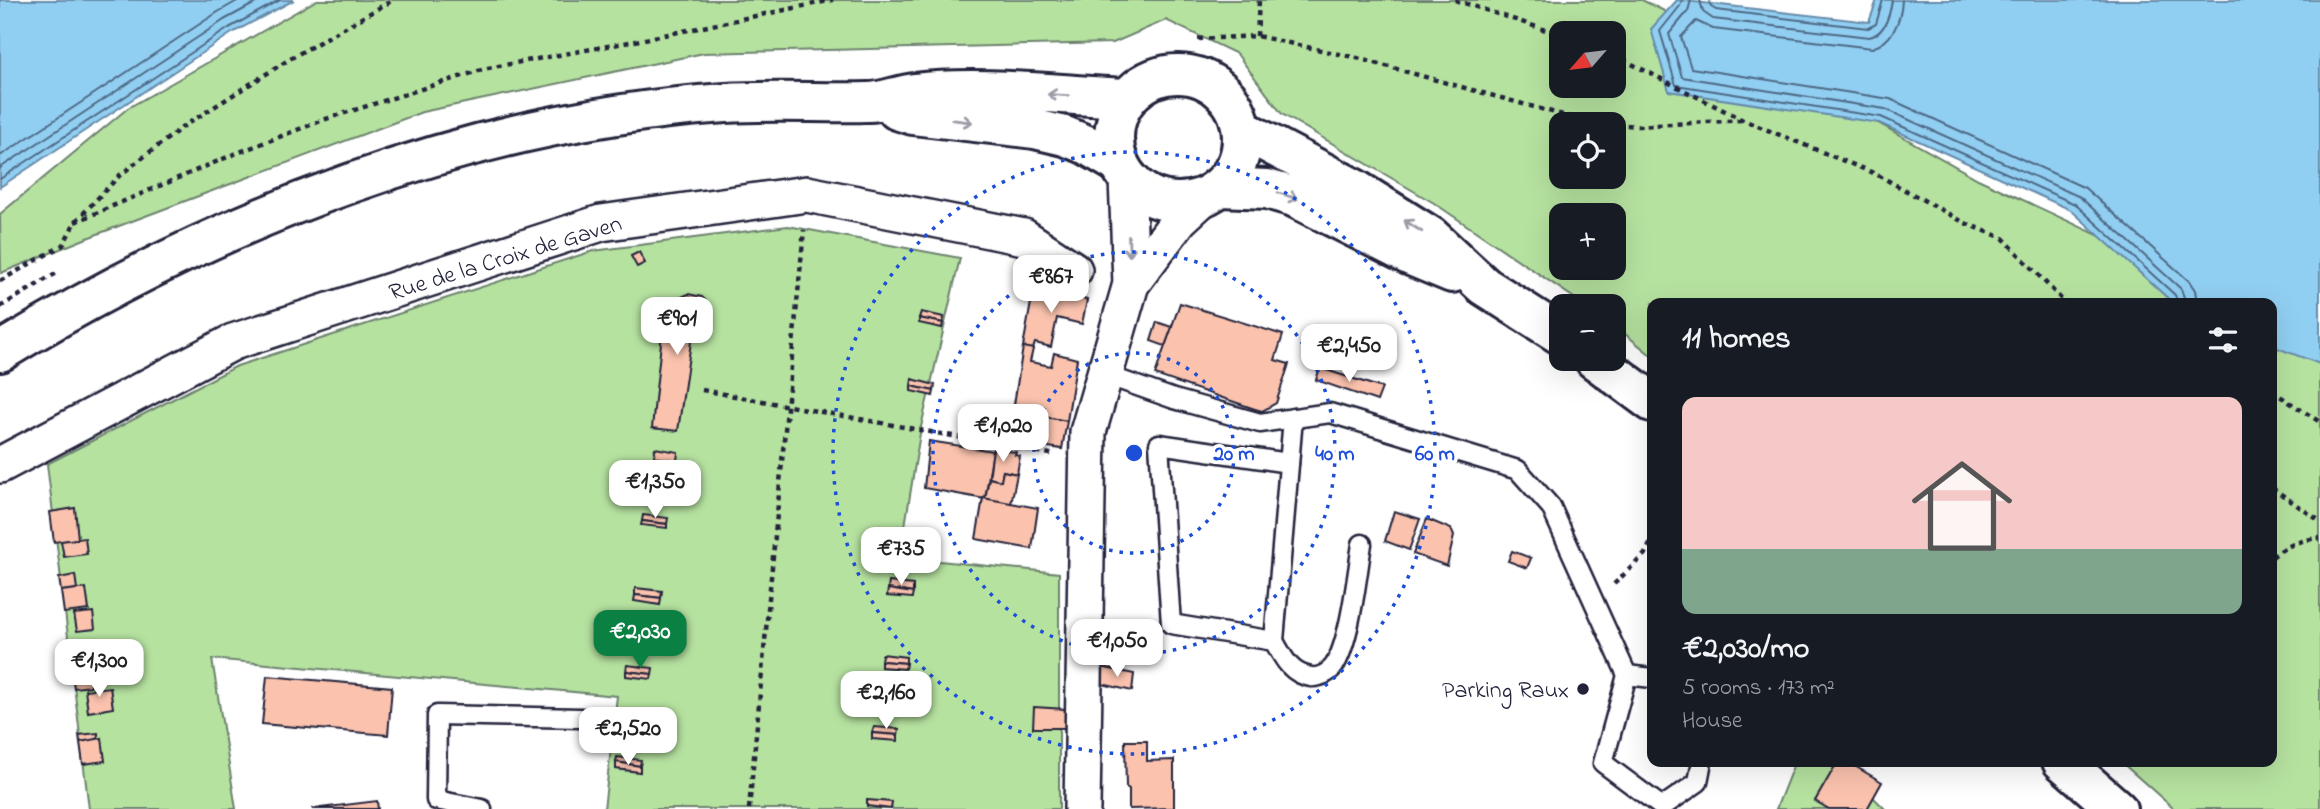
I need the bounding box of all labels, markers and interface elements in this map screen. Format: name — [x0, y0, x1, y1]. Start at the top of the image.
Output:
north arrow — [1549, 21, 1626, 98]
map controls — [1549, 21, 1626, 371]
one-way arrow — [1048, 88, 1070, 101]
button: locate — [1549, 112, 1626, 189]
one-way arrow — [950, 115, 973, 128]
one-way arrow — [1276, 191, 1298, 203]
button: + — [1549, 203, 1626, 280]
street label: Rue de la Croix de Gaven — [385, 207, 627, 311]
one-way arrow — [1404, 219, 1424, 233]
one-way arrow — [1123, 234, 1136, 257]
pin: €867 — [1010, 256, 1092, 315]
text: €867 — [1029, 261, 1073, 294]
button: − — [1549, 294, 1626, 371]
pin: €901 — [636, 298, 718, 357]
text: €901 — [657, 303, 697, 336]
text: 11 homes — [1682, 318, 1790, 362]
icon: filters — [2204, 321, 2242, 359]
pin: €2,450 — [1292, 324, 1406, 384]
text: €2,450 — [1317, 330, 1381, 363]
pin: €1,020 — [946, 405, 1060, 464]
text: €1,020 — [974, 410, 1032, 443]
text: 20 m — [1212, 440, 1255, 470]
text: 40 m — [1315, 440, 1355, 470]
text: 60 m — [1415, 440, 1455, 470]
centre of rings — [1122, 441, 1146, 465]
icon: home — [1899, 443, 2025, 569]
pin: €1,350 — [598, 461, 712, 520]
text: €1,350 — [625, 466, 685, 499]
pin: €735 — [860, 528, 942, 587]
text: €735 — [877, 533, 925, 566]
pin: €2,030 — [583, 610, 697, 670]
text: €2,030 — [610, 616, 670, 649]
pin: €1,050 — [1060, 620, 1174, 679]
text: €1,050 — [1087, 625, 1147, 658]
text: €2,030/mo — [1682, 628, 1809, 672]
pin: €1,300 — [42, 640, 156, 699]
text: €1,300 — [71, 645, 127, 678]
pin: €2,160 — [829, 672, 943, 731]
text: 5 rooms · 173 m² — [1682, 672, 1835, 705]
place label: Parking Raux — [1442, 674, 1569, 709]
text: €2,160 — [857, 677, 915, 710]
marker: Parking Raux — [1575, 681, 1591, 697]
text: House — [1682, 705, 1742, 738]
pin: €2,520 — [571, 708, 685, 767]
text: €2,520 — [595, 713, 661, 746]

